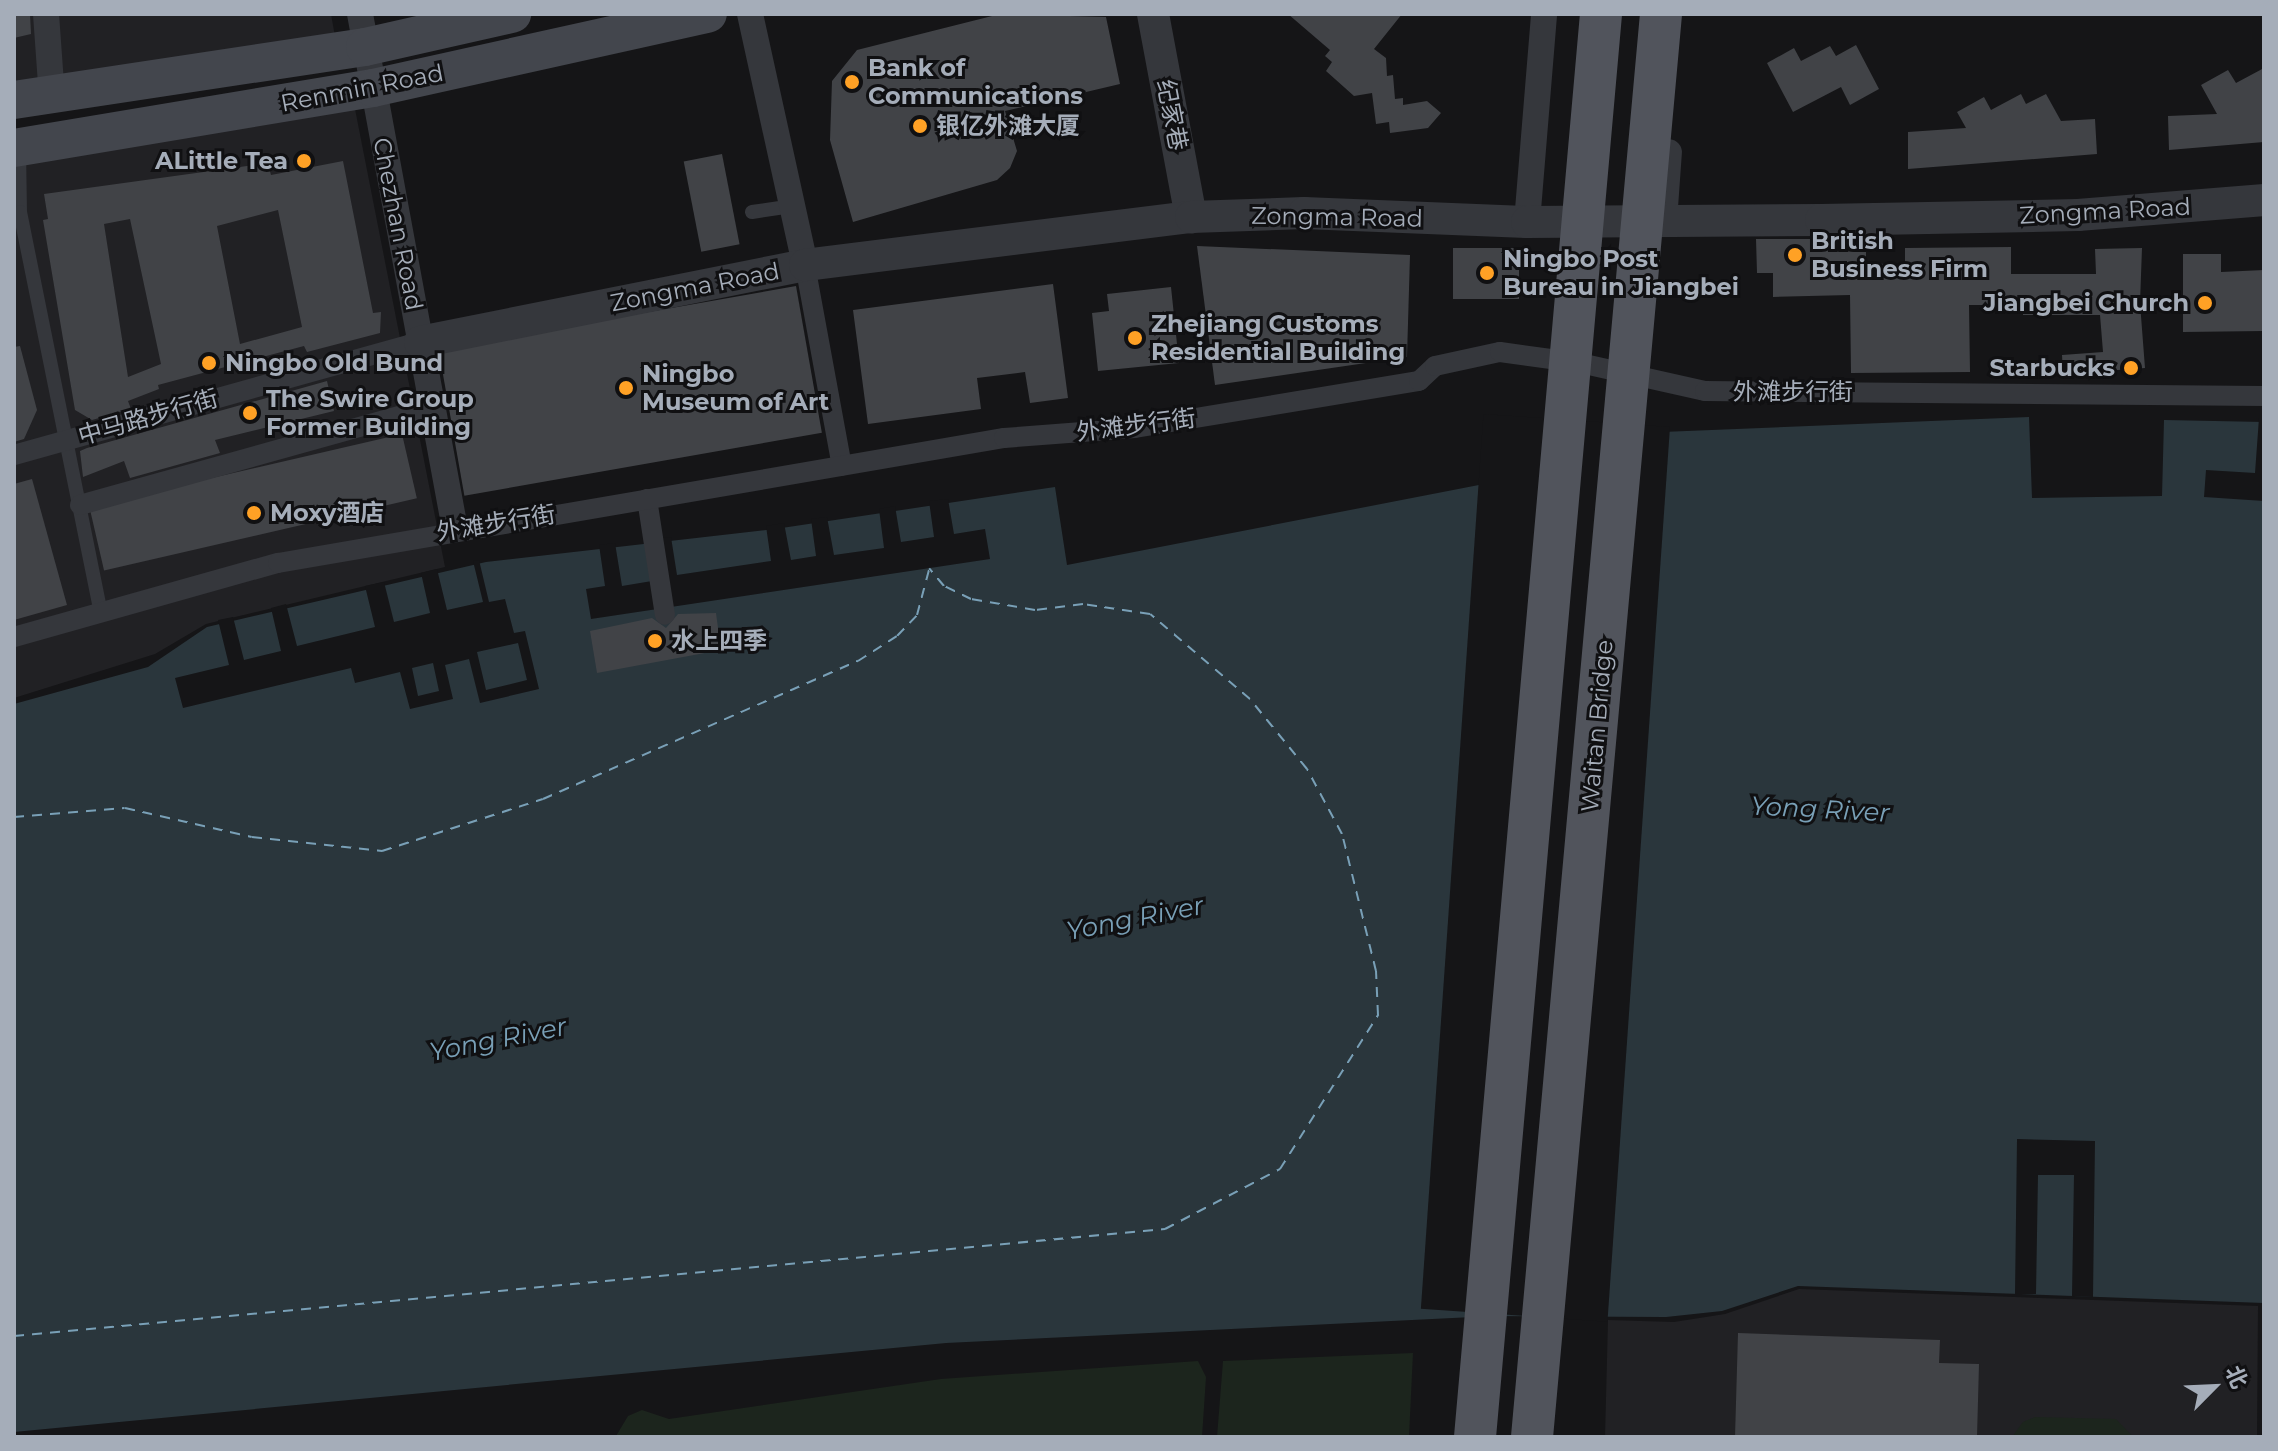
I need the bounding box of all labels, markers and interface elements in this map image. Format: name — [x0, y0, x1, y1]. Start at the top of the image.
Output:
place label: Bank of Communications — [868, 54, 1083, 110]
street label: Renmin Road — [278, 58, 446, 118]
marker: Bank of Communications — [843, 73, 861, 91]
street label: 纪家巷 — [1151, 77, 1193, 153]
place label: 银亿外滩大厦 — [936, 112, 1080, 140]
marker: 银亿外滩大厦 — [911, 117, 929, 135]
street label: Chezhan Road — [367, 135, 429, 313]
place label: ALittle Tea — [155, 147, 288, 175]
marker: ALittle Tea — [295, 152, 313, 170]
street label: Zongma Road — [2019, 192, 2191, 230]
street label: Zongma Road — [1251, 201, 1423, 233]
place label: British Business Firm — [1811, 227, 1988, 283]
place label: Ningbo Post Bureau in Jiangbei — [1503, 245, 1739, 301]
marker: British Business Firm — [1786, 246, 1804, 264]
street label: Zongma Road — [608, 256, 782, 318]
marker: Ningbo Post Bureau in Jiangbei — [1478, 264, 1496, 282]
place label: Jiangbei Church — [1984, 289, 2189, 317]
marker: Jiangbei Church — [2196, 294, 2214, 312]
place label: Zhejiang Customs Residential Building — [1151, 310, 1405, 366]
marker: Zhejiang Customs Residential Building — [1126, 329, 1144, 347]
place label: Ningbo Old Bund — [225, 349, 443, 377]
marker: Ningbo Old Bund — [200, 354, 218, 372]
place label: Starbucks — [1989, 354, 2115, 382]
marker: Starbucks — [2122, 359, 2140, 377]
place label: Ningbo Museum of Art — [642, 360, 829, 416]
street label: 外滩步行街 — [1733, 378, 1853, 406]
marker: Ningbo Museum of Art — [617, 379, 635, 397]
street label: 中马路步行街 — [75, 383, 221, 451]
place label: The Swire Group Former Building — [266, 385, 474, 441]
street label: 外滩步行街 — [1075, 403, 1197, 447]
marker: The Swire Group Former Building — [241, 404, 259, 422]
place label: Moxy酒店 — [270, 499, 384, 527]
street label: 外滩步行街 — [434, 499, 558, 547]
marker: Moxy酒店 — [245, 504, 263, 522]
place label: 水上四季 — [671, 627, 767, 655]
marker: 水上四季 — [646, 632, 664, 650]
street label: Waitan Bridge — [1575, 639, 1619, 813]
water label: Yong River — [1749, 791, 1891, 829]
water label: Yong River — [1064, 890, 1206, 948]
water label: Yong River — [427, 1011, 569, 1069]
north arrow — [2174, 1347, 2254, 1427]
text: 北 — [2220, 1361, 2253, 1393]

